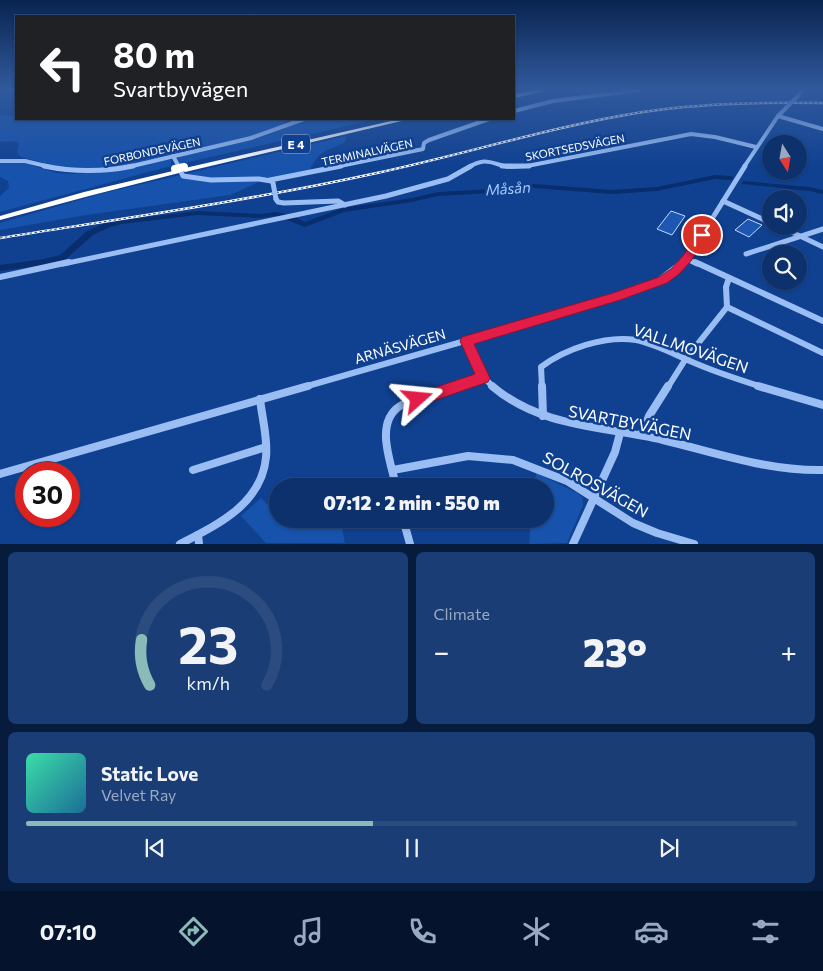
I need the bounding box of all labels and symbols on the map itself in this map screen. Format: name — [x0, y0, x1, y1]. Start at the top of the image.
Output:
street label: SKORTSEDSVÄGEN — [524, 130, 626, 163]
street label: FORBONDEVÄGEN — [102, 133, 202, 168]
road number: E 4 — [282, 134, 310, 154]
street label: TERMINALVÄGEN — [320, 135, 414, 168]
north arrow — [762, 135, 808, 180]
water label: Måsån — [485, 177, 531, 199]
pin — [681, 214, 723, 256]
street label: VALLMOVÄGEN — [631, 319, 751, 377]
street label: ARNÄSVÄGEN — [352, 325, 448, 367]
position arrow — [391, 372, 443, 424]
street label: SVARTBYVÄGEN — [567, 401, 693, 443]
street label: SOLROSVÄGEN — [540, 447, 652, 521]
speed limit sign: 30 — [15, 462, 80, 527]

